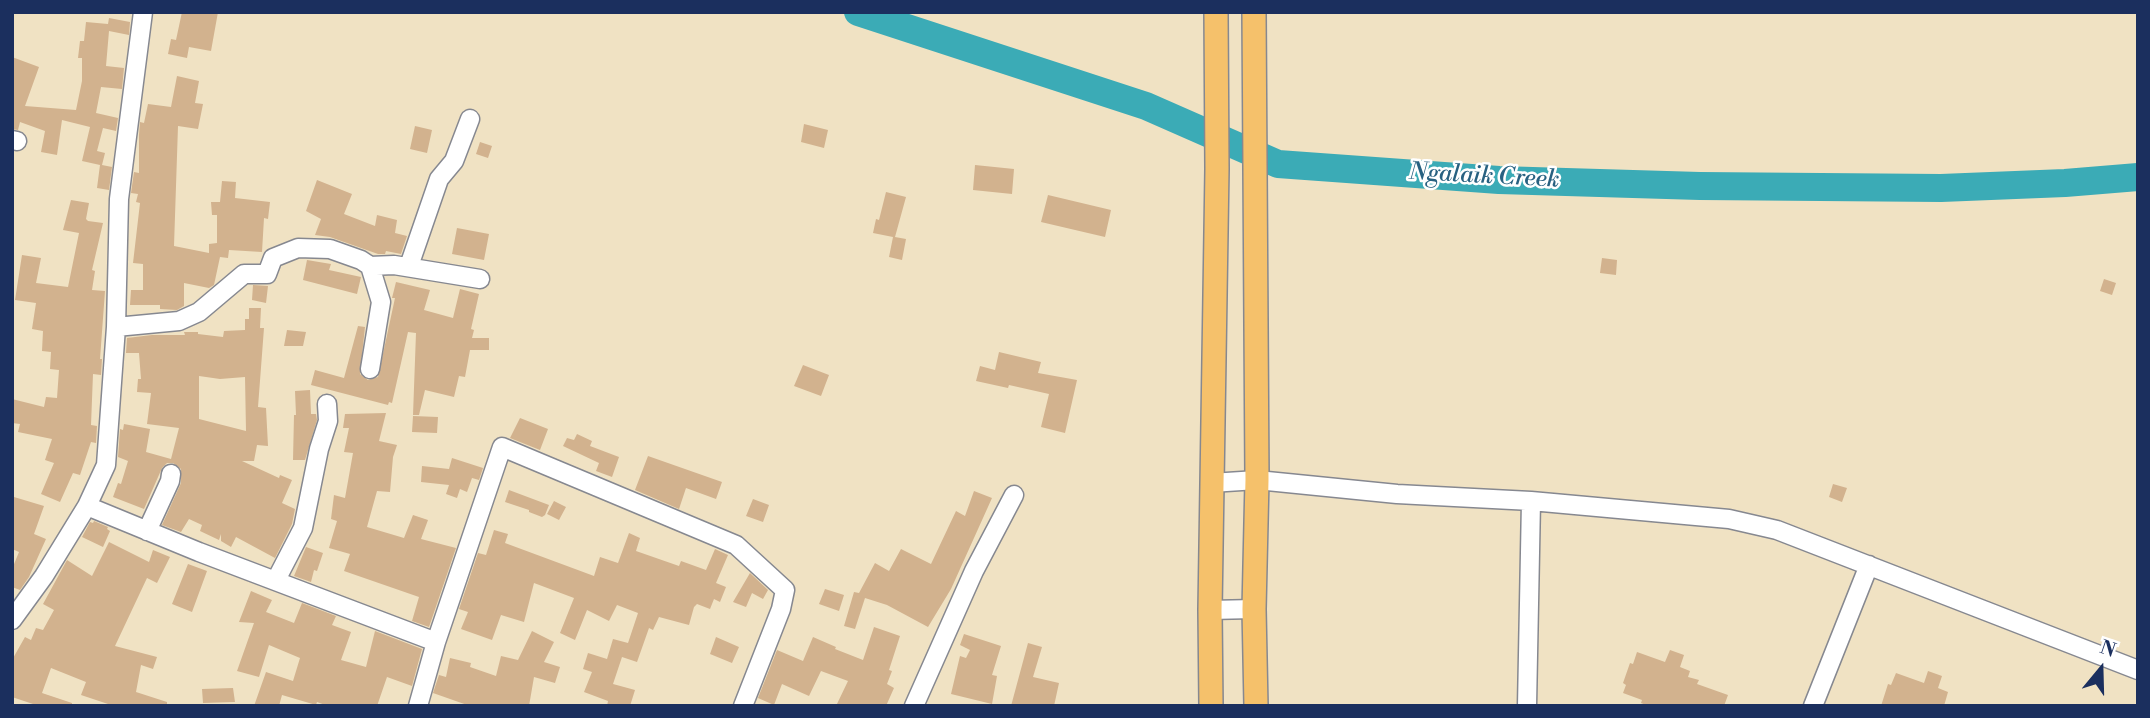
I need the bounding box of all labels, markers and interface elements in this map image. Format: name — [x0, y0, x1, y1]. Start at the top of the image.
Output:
water label: Ngalaik Creek — [1408, 159, 1560, 195]
north arrow — [2066, 634, 2136, 704]
text: N — [2097, 635, 2119, 663]

